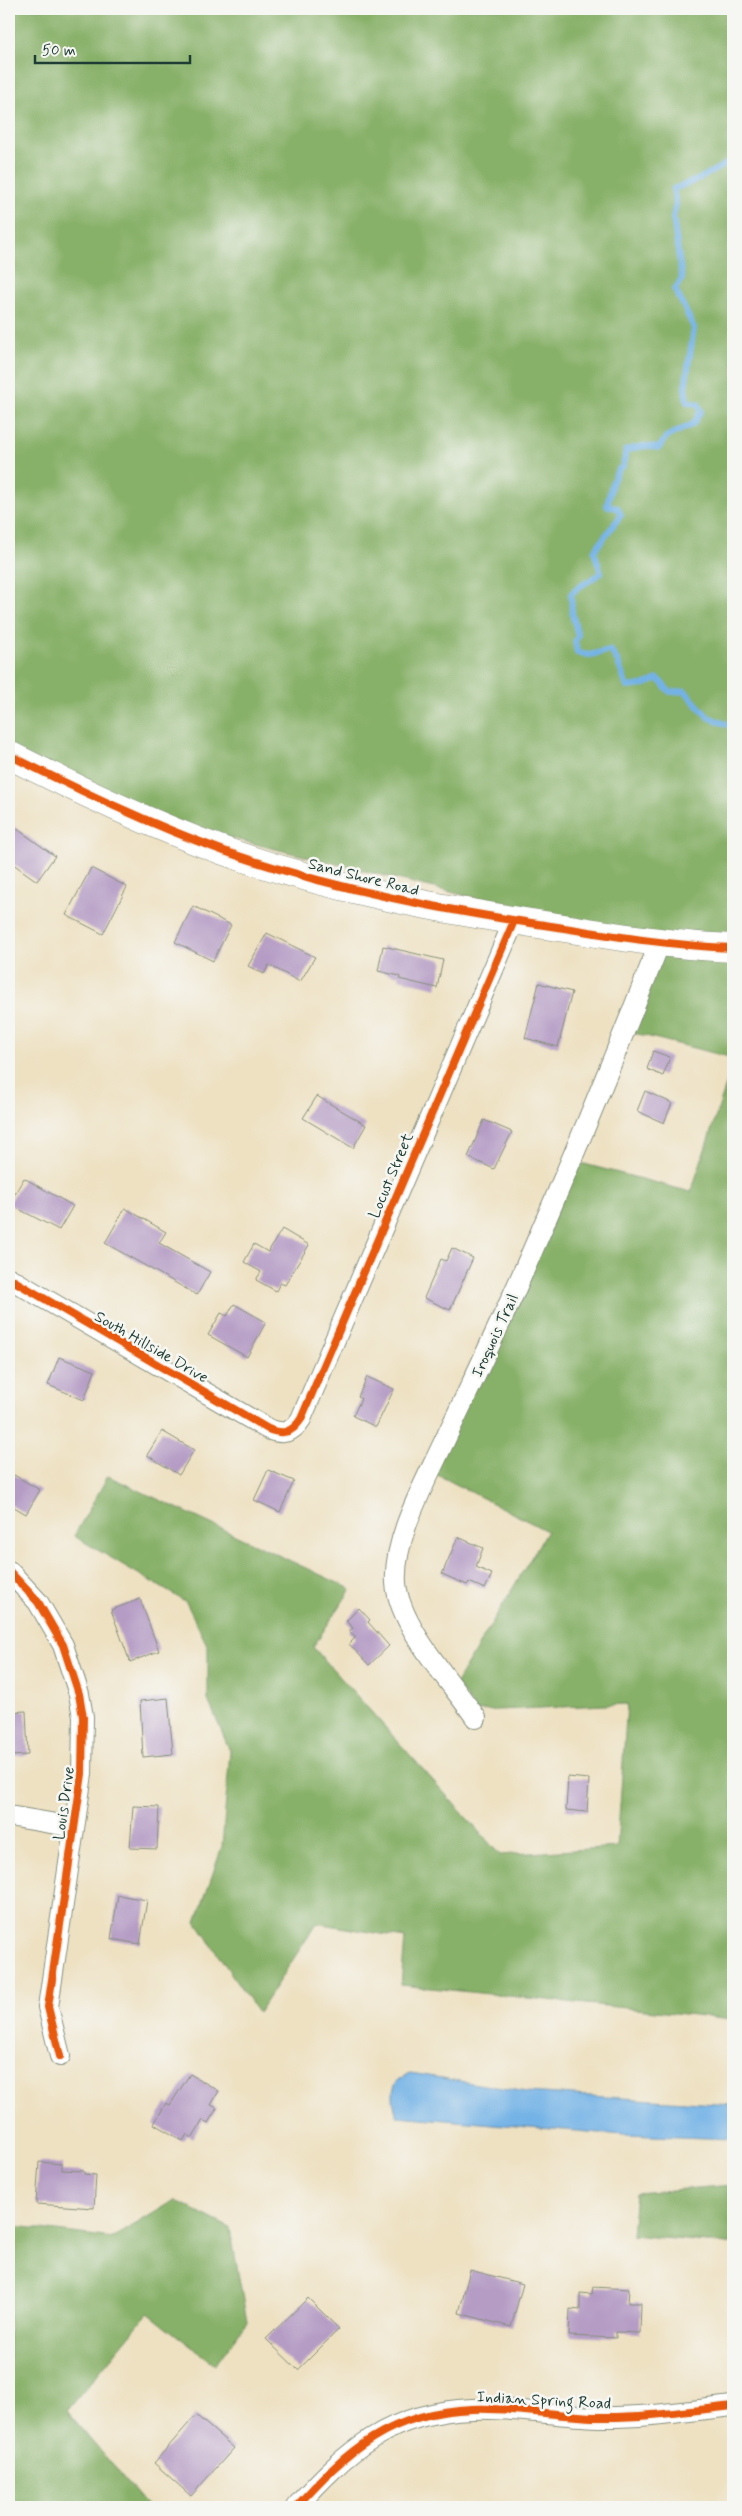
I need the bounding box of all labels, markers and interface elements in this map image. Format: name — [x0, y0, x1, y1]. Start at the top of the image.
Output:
scale bar — [35, 32, 190, 64]
text: 50 m — [42, 41, 76, 61]
street label: Sand Shore Road — [306, 854, 421, 901]
street label: Locust Street — [364, 1129, 419, 1221]
street label: Iroquois Trail — [467, 1290, 524, 1381]
street label: South Hillside Drive — [91, 1306, 212, 1388]
street label: Louis Drive — [49, 1765, 80, 1841]
street label: Indian Spring Road — [476, 2386, 612, 2416]

